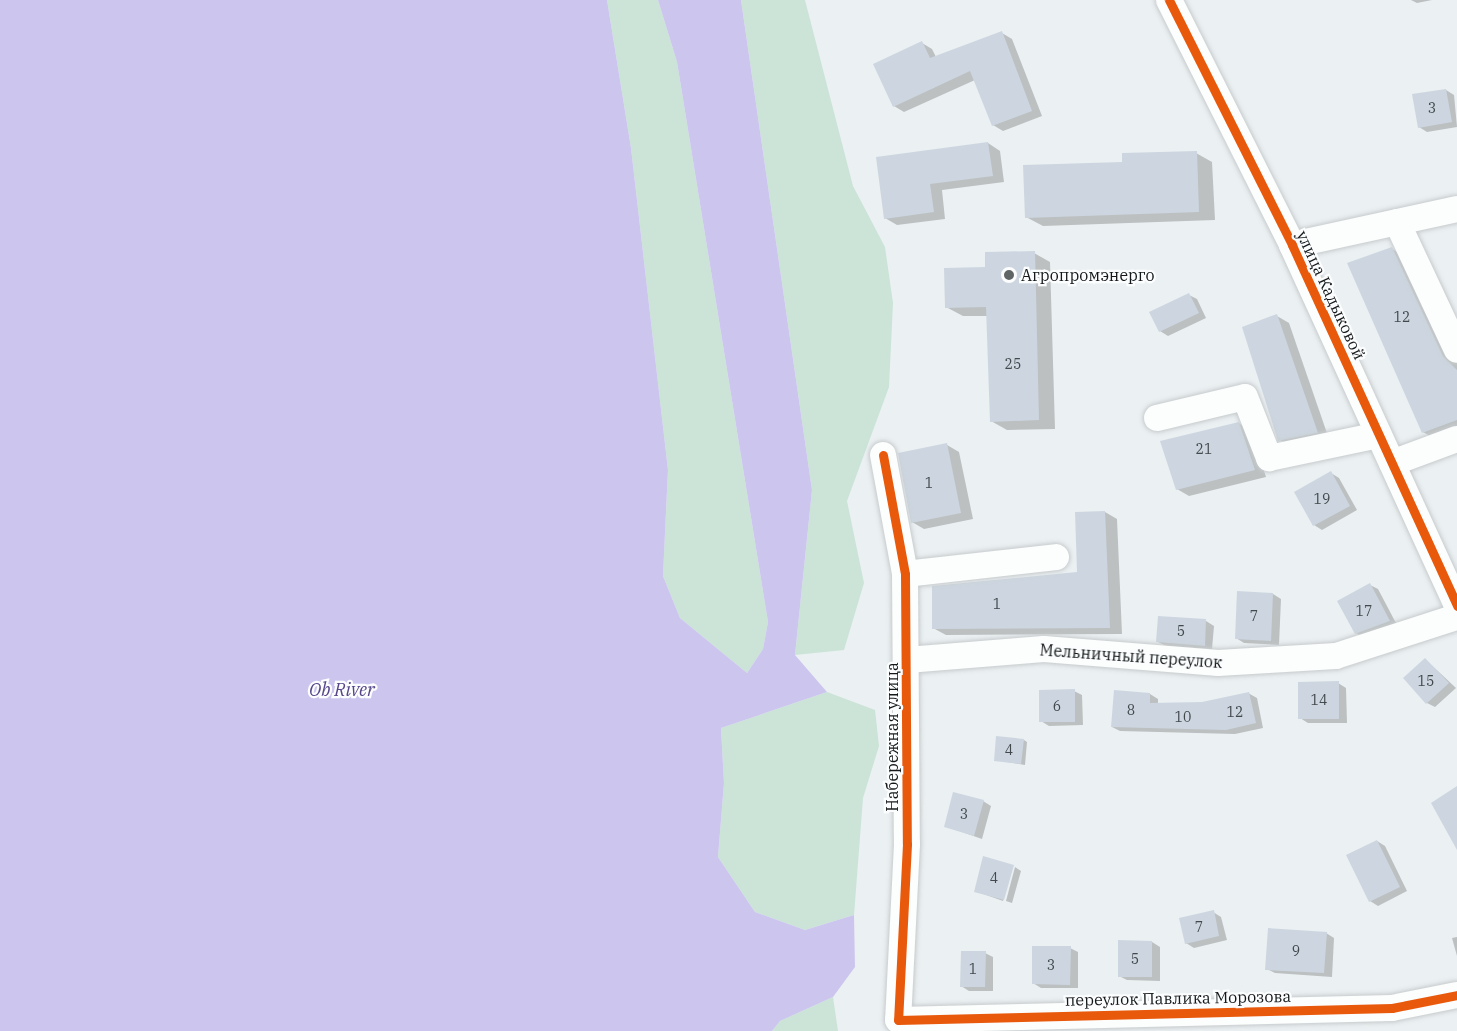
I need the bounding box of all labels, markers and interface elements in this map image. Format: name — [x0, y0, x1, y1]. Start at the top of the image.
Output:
house number: 3 — [1428, 100, 1436, 116]
street label: улица Кадыковой — [1293, 227, 1369, 363]
place label: Агропромэнерго — [1021, 265, 1155, 285]
marker: Агропромэнерго — [1002, 268, 1016, 282]
house number: 12 — [1394, 309, 1410, 325]
house number: 25 — [1005, 356, 1021, 372]
house number: 21 — [1196, 441, 1212, 457]
house number: 1 — [925, 475, 933, 491]
house number: 19 — [1314, 491, 1330, 507]
house number: 1 — [993, 596, 1001, 612]
house number: 17 — [1356, 603, 1372, 619]
house number: 7 — [1250, 608, 1258, 624]
house number: 5 — [1177, 623, 1185, 639]
street label: Мельничный переулок — [1039, 640, 1223, 672]
street label: Набережная улица — [882, 662, 902, 812]
house number: 15 — [1418, 673, 1434, 689]
water label: Ob River — [309, 679, 375, 701]
house number: 14 — [1311, 692, 1327, 708]
house number: 6 — [1053, 698, 1061, 714]
house number: 8 — [1127, 702, 1135, 718]
house number: 12 — [1227, 704, 1243, 720]
house number: 10 — [1175, 709, 1191, 725]
house number: 4 — [1005, 742, 1013, 758]
house number: 3 — [960, 806, 968, 822]
house number: 4 — [990, 870, 998, 886]
house number: 7 — [1195, 919, 1203, 935]
house number: 9 — [1292, 943, 1300, 959]
house number: 5 — [1131, 951, 1139, 967]
house number: 3 — [1047, 957, 1055, 973]
house number: 1 — [969, 961, 977, 977]
street label: переулок Павлика Морозова — [1065, 986, 1291, 1010]

